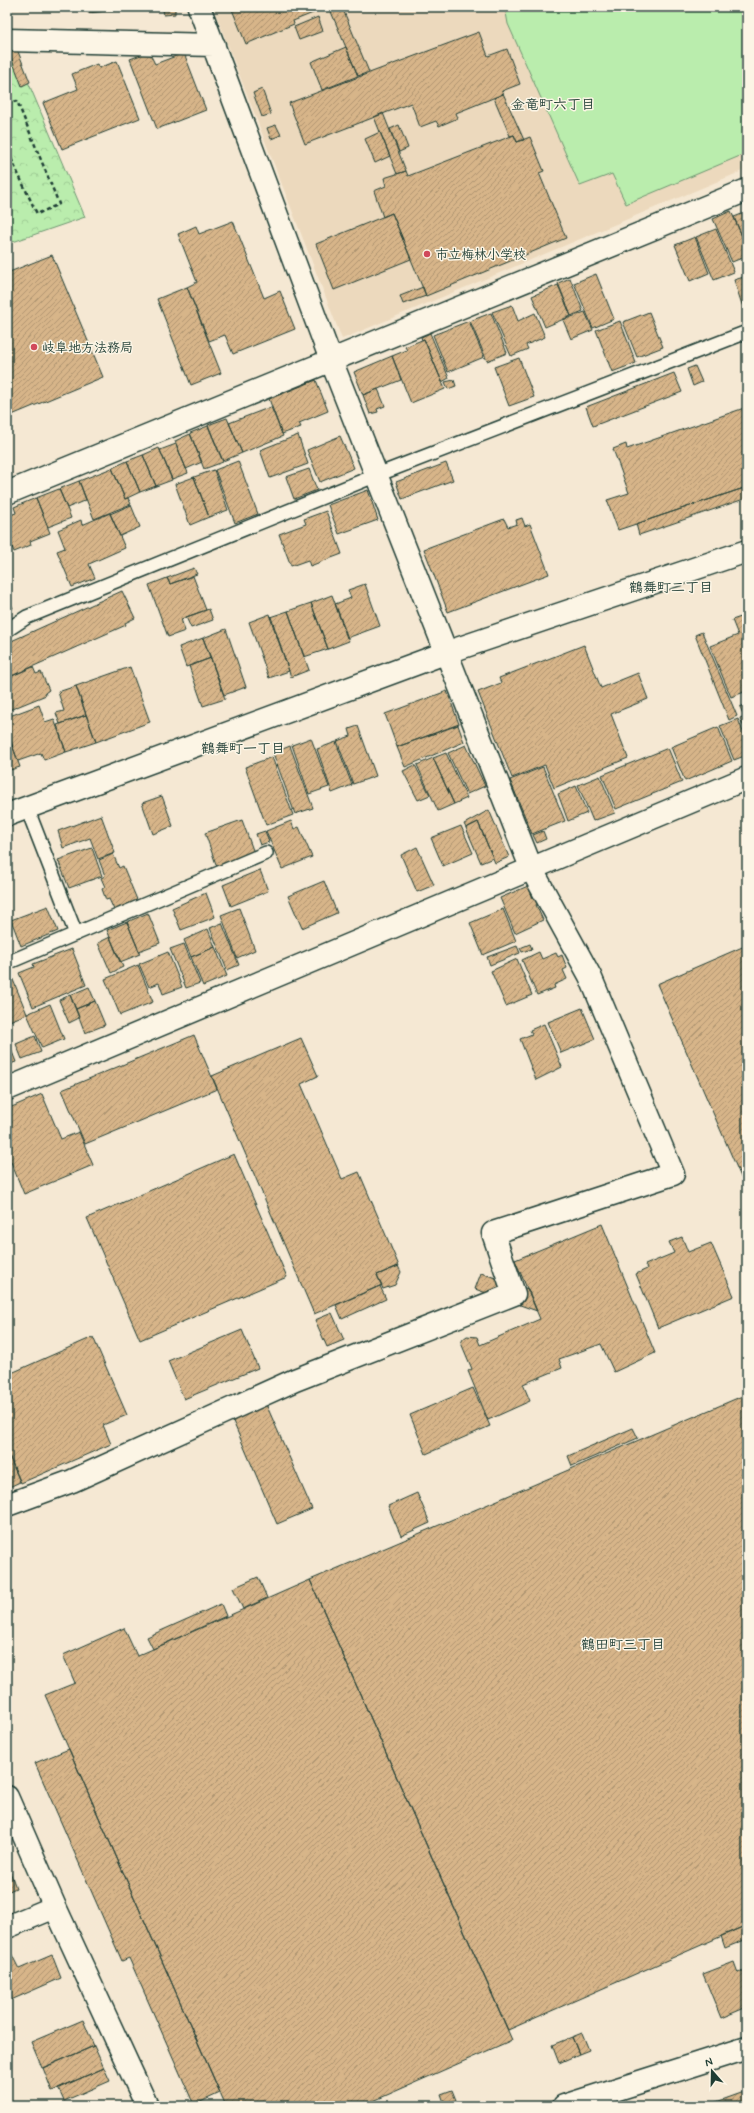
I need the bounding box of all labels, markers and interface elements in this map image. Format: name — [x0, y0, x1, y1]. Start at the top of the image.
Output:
district label: 金竜町六丁目 — [511, 96, 595, 114]
place label: 市立梅林小学校 — [435, 247, 526, 264]
marker: 市立梅林小学校 — [422, 249, 432, 259]
place label: 岐阜地方法務局 — [42, 340, 133, 357]
marker: 岐阜地方法務局 — [29, 342, 39, 352]
district label: 鶴舞町二丁目 — [629, 579, 713, 597]
district label: 鶴舞町一丁目 — [201, 740, 285, 758]
district label: 鶴田町三丁目 — [581, 1636, 665, 1654]
north arrow — [692, 2051, 732, 2091]
text: N — [703, 2055, 715, 2070]

